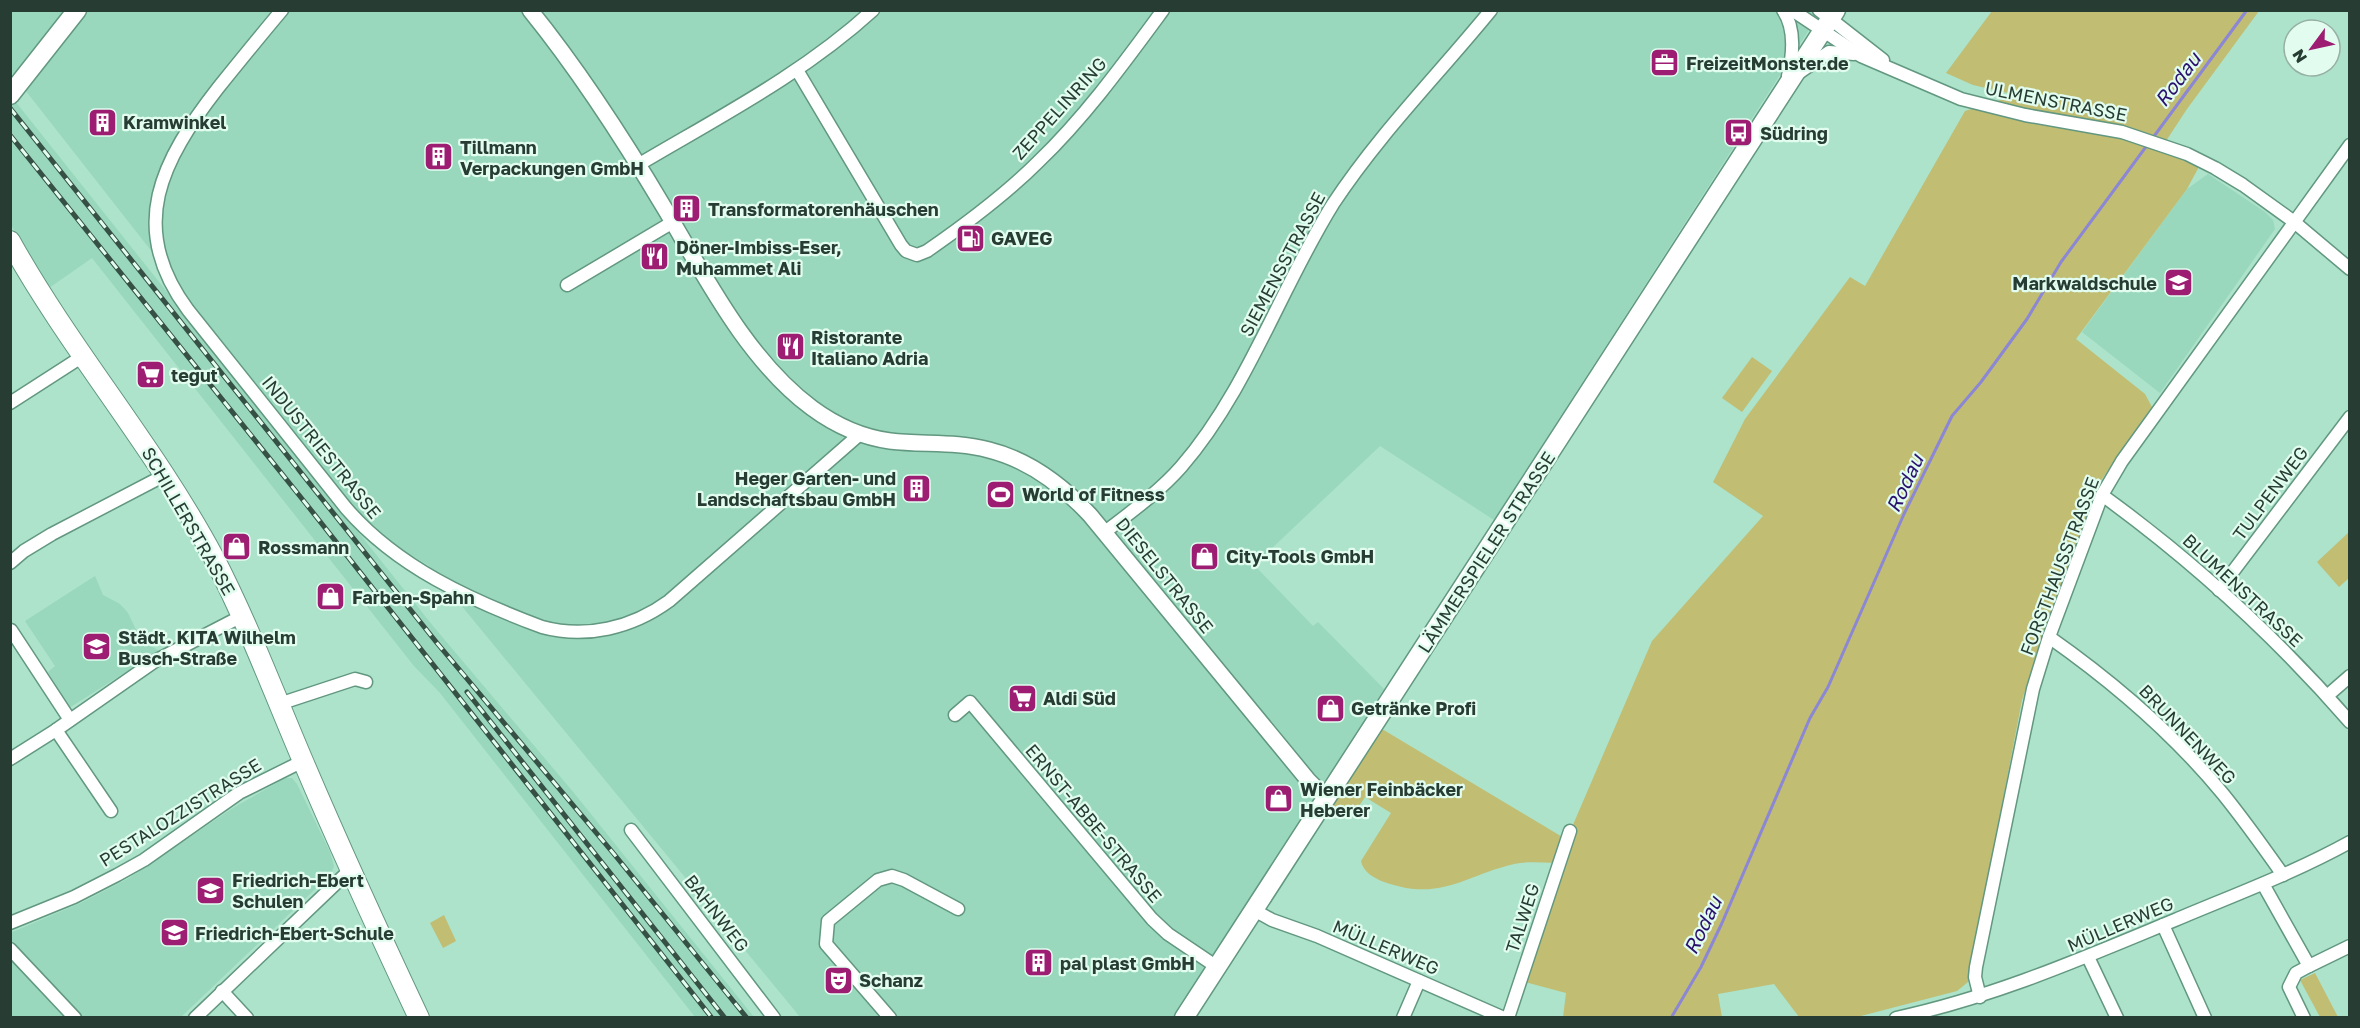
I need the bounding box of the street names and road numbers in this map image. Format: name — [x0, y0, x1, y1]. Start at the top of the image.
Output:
street label: ZEPPELINRING — [1007, 52, 1111, 164]
street label: ULMENSTRASSE — [1983, 76, 2129, 126]
street label: SIEMENSSTRASSE — [1235, 188, 1329, 340]
street label: INDUSTRIESTRASSE — [258, 371, 386, 523]
street label: TULPENWEG — [2228, 442, 2312, 544]
street label: SCHILLERSTRASSE — [138, 443, 240, 599]
street label: LÄMMERSPIELER STRASSE — [1413, 447, 1559, 657]
street label: FORSTHAUSSTRASSE — [2015, 474, 2103, 658]
street label: DIESELSTRASSE — [1112, 513, 1218, 637]
street label: BLUMENSTRASSE — [2179, 529, 2307, 651]
street label: BRUNNENWEG — [2135, 680, 2241, 788]
street label: ERNST-ABBE-STRASSE — [1021, 739, 1167, 907]
street label: PESTALOZZISTRASSE — [95, 753, 265, 871]
street label: BAHNWEG — [680, 870, 754, 956]
street label: TALWEG — [1500, 880, 1544, 956]
street label: MÜLLERWEG — [2064, 892, 2176, 956]
street label: MÜLLERWEG — [1330, 915, 1442, 979]

